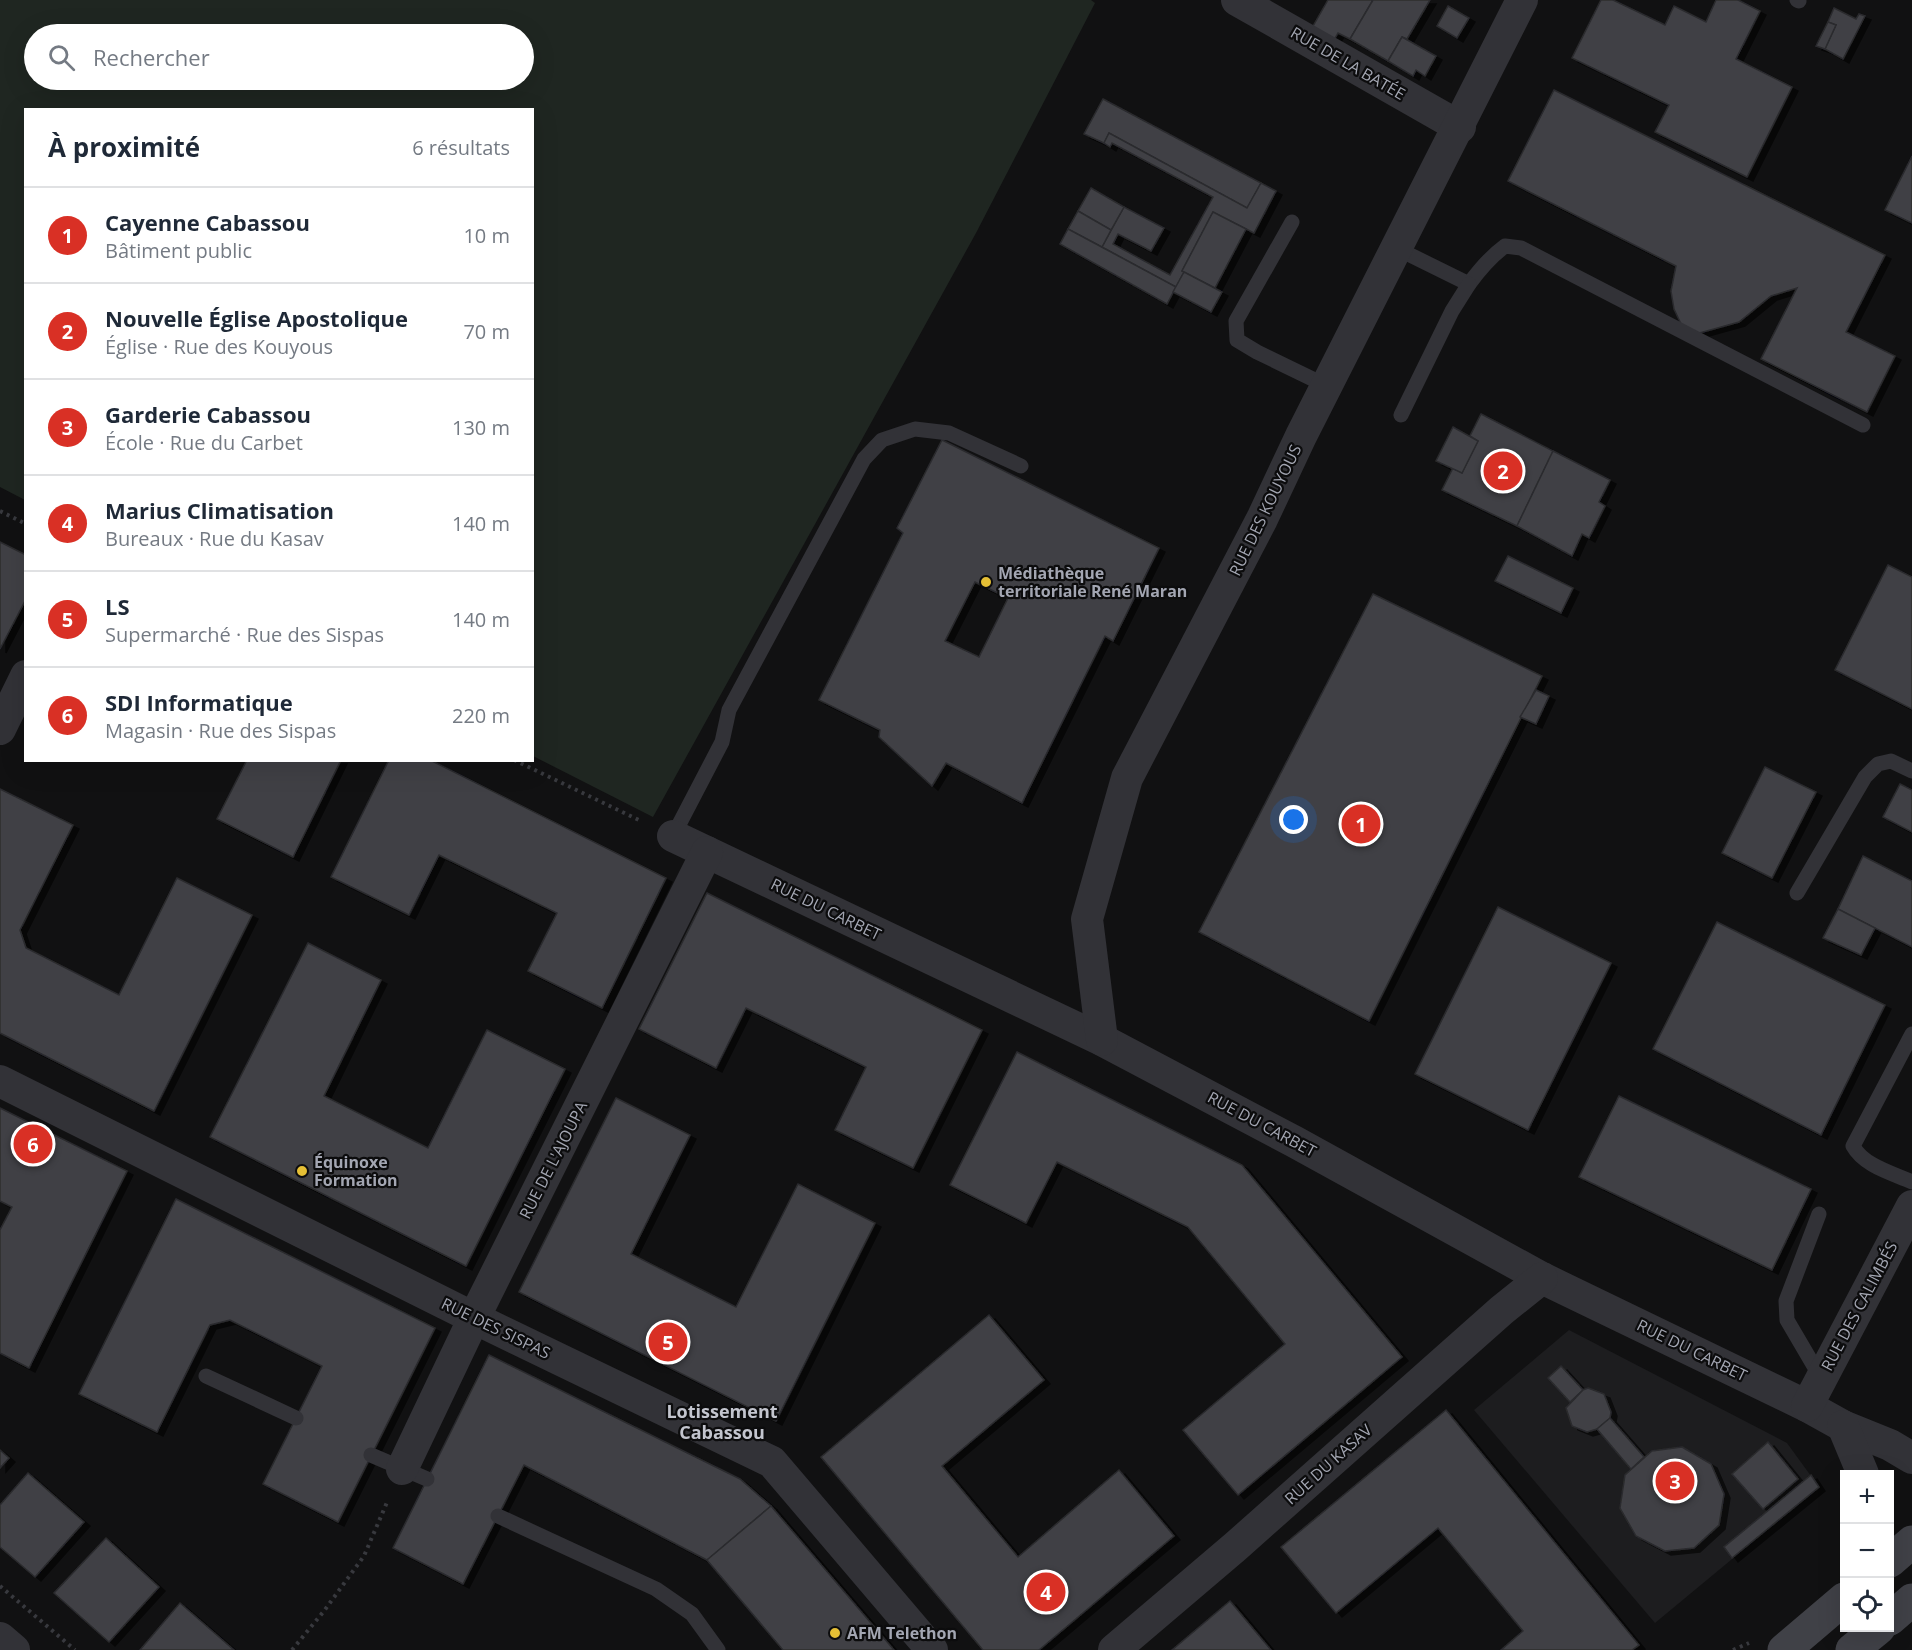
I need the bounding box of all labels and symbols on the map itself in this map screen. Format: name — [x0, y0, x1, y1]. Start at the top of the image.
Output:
street label: RUE DE LA BATÉE — [1287, 21, 1409, 105]
street label: RUE DES KOUYOUS — [1224, 440, 1306, 579]
pin: 2 — [1484, 448, 1522, 494]
place label: Médiathèque territoriale René Maran — [998, 562, 1187, 602]
marker: Médiathèque territoriale René Maran — [979, 575, 993, 589]
pin: 1 — [1342, 802, 1380, 846]
your location — [1279, 805, 1308, 834]
street label: RUE DU CARBET — [767, 873, 885, 945]
street label: RUE DU CARBET — [1204, 1086, 1320, 1162]
street label: RUE DE L'AJOUPA — [514, 1097, 593, 1223]
pin: 6 — [14, 1122, 52, 1166]
place label: Équinoxe Formation — [314, 1151, 398, 1191]
marker: Équinoxe Formation — [295, 1164, 309, 1178]
street label: RUE DES CALIMBÉS — [1816, 1237, 1902, 1374]
street label: RUE DES SISPAS — [438, 1292, 554, 1364]
street label: RUE DU CARBET — [1633, 1314, 1751, 1386]
pin: 5 — [648, 1320, 688, 1364]
district label: Lotissement Cabassou — [666, 1399, 778, 1444]
street label: RUE DU KASAV — [1280, 1419, 1377, 1509]
pin: 3 — [1656, 1458, 1694, 1504]
pin: 4 — [1026, 1570, 1066, 1614]
place label: AFM Telethon — [847, 1622, 957, 1644]
marker: AFM Telethon — [828, 1626, 842, 1640]

